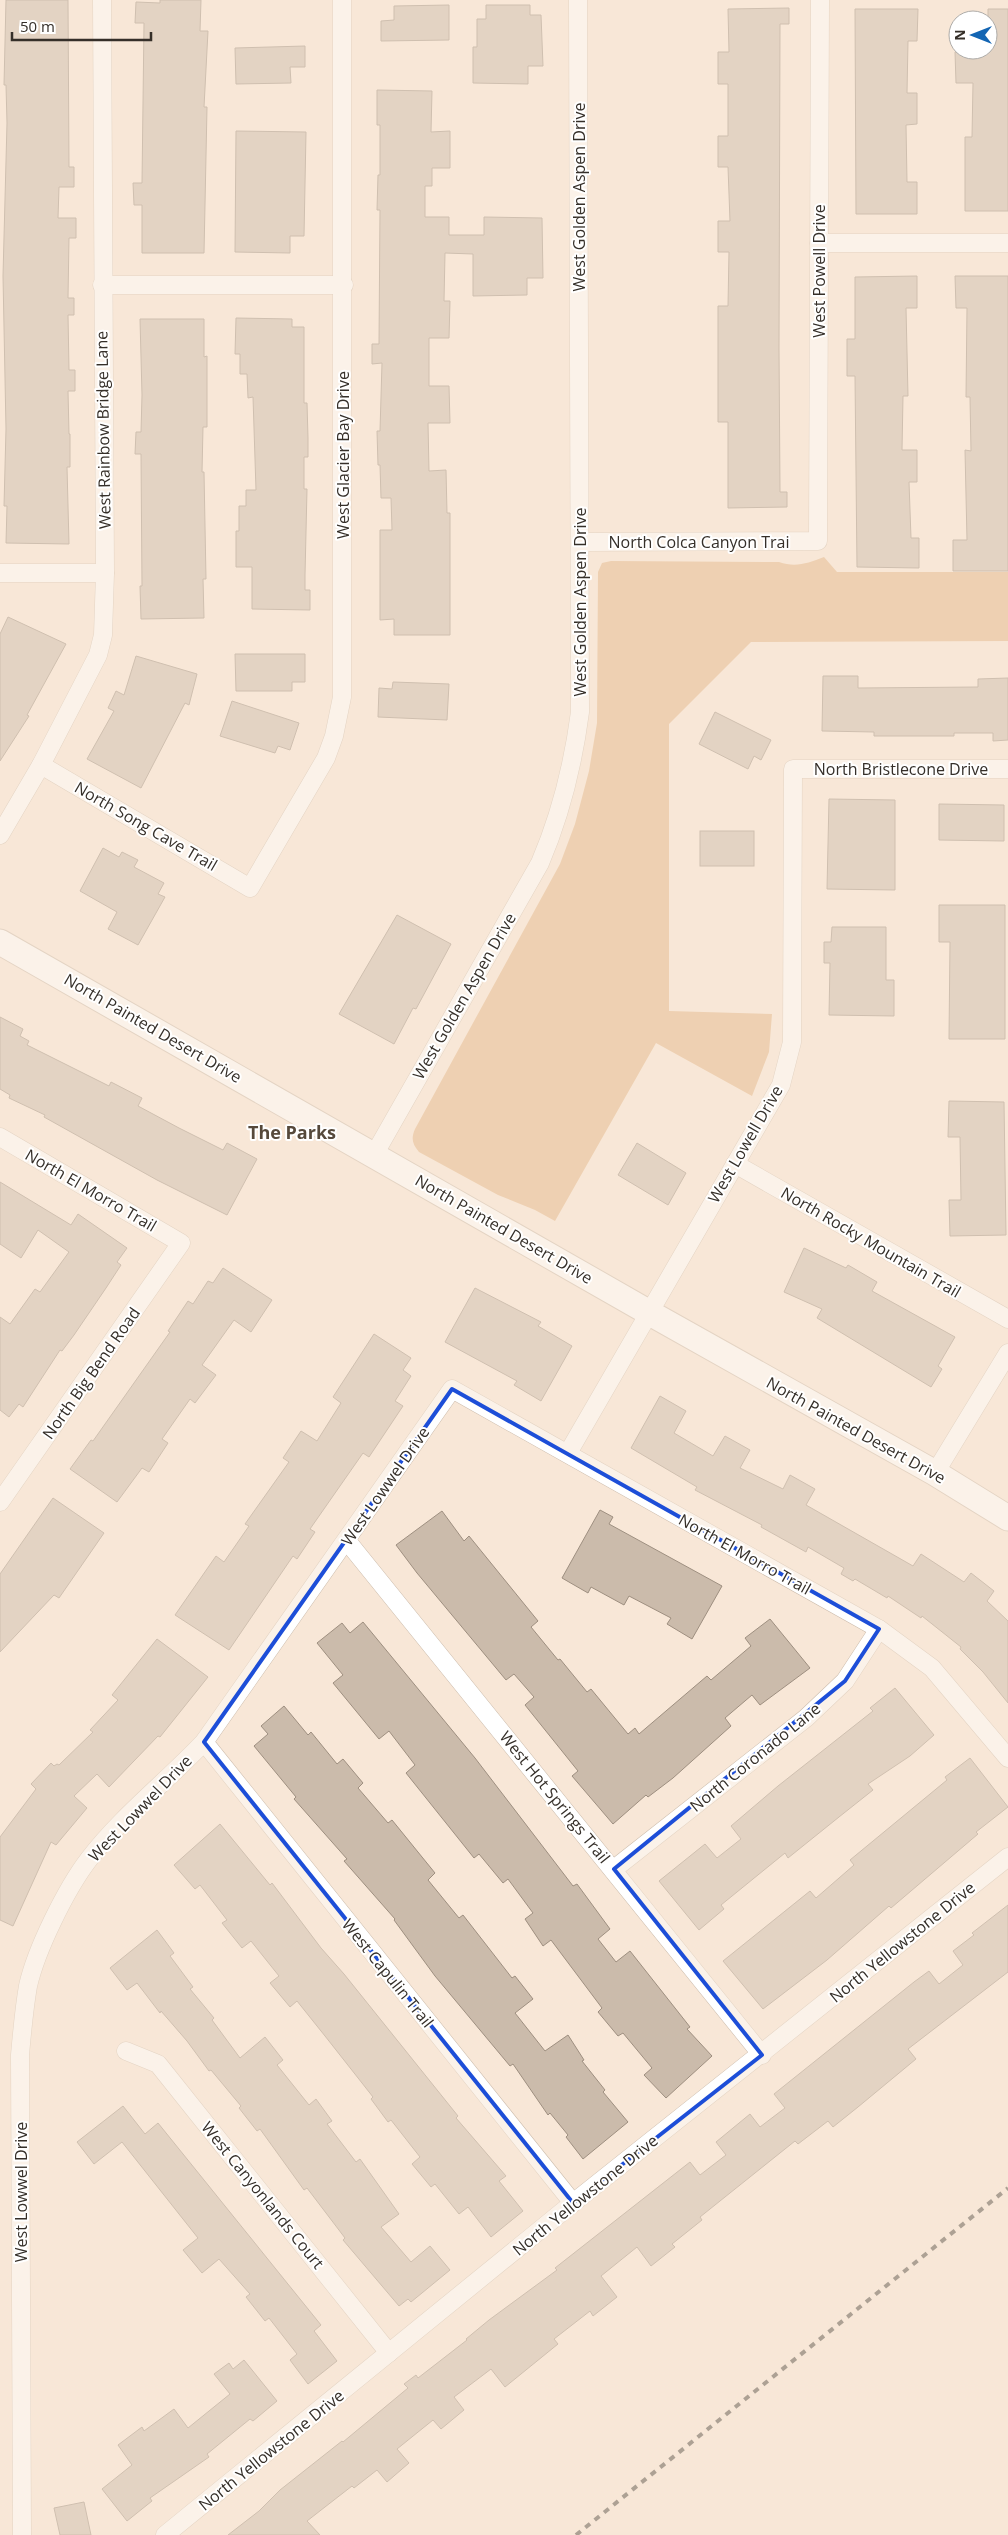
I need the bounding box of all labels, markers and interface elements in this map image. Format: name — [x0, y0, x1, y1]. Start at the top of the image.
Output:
scale bar — [12, 10, 151, 42]
north arrow — [948, 10, 998, 60]
text: 50 m — [20, 16, 55, 36]
text: N — [950, 29, 969, 41]
street label: West Golden Aspen Drive — [568, 103, 590, 291]
street label: West Powell Drive — [808, 204, 830, 338]
street label: West Rainbow Bridge Lane — [90, 331, 116, 529]
street label: West Glacier Bay Drive — [332, 371, 354, 539]
street label: West Golden Aspen Drive — [569, 508, 591, 696]
street label: North Colca Canyon Trai — [608, 531, 790, 553]
street label: North Bristlecone Drive — [814, 758, 988, 780]
street label: North Song Cave Trail — [71, 776, 221, 876]
street label: West Golden Aspen Drive — [407, 909, 521, 1083]
street label: North Painted Desert Drive — [60, 968, 246, 1088]
street label: West Lowell Drive — [702, 1081, 788, 1207]
district label: The Parks — [248, 1120, 336, 1144]
street label: North El Morro Trail — [21, 1143, 161, 1237]
street label: North Painted Desert Drive — [411, 1169, 597, 1289]
street label: North Rocky Mountain Trail — [777, 1181, 965, 1303]
street label: North Big Bend Road — [37, 1303, 145, 1443]
street label: North Painted Desert Drive — [762, 1371, 950, 1489]
street label: West Lowwel Drive — [336, 1422, 434, 1550]
street label: North El Morro Trail — [675, 1508, 815, 1600]
street label: North Coronado Lane — [685, 1697, 825, 1817]
street label: West Hot Springs Trail — [495, 1726, 615, 1868]
street label: West Lowwel Drive — [83, 1750, 197, 1866]
street label: North Yellowstone Drive — [825, 1876, 979, 2007]
street label: West Capulin Trail — [337, 1914, 439, 2032]
street label: West Canyonlands Court — [197, 2117, 329, 2273]
street label: West Lowwel Drive — [10, 2122, 32, 2262]
street label: North Yellowstone Drive — [508, 2129, 662, 2260]
street label: North Yellowstone Drive — [194, 2384, 348, 2515]

